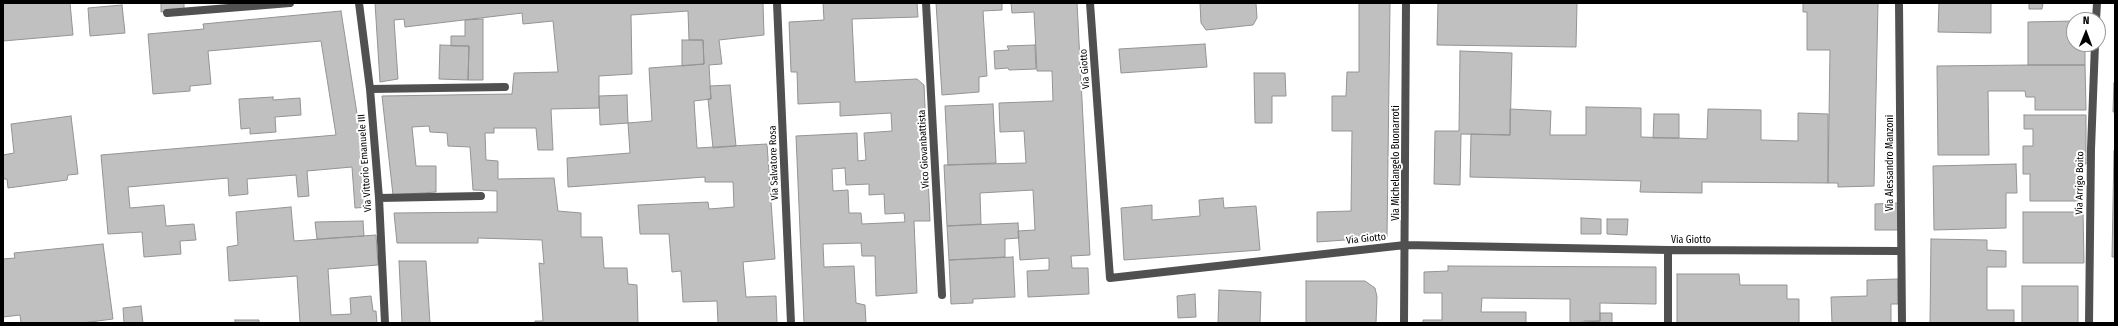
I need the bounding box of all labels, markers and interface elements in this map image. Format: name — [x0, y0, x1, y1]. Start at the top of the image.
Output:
north arrow — [2066, 12, 2106, 52]
text: N — [2083, 14, 2090, 27]
street label: Via Giotto — [1078, 49, 1092, 89]
street label: Via Michelangelo Buonarroti — [1390, 105, 1402, 221]
street label: Vico Giovanbattista — [916, 109, 932, 189]
street label: Via Vittorio Emanuele III — [356, 114, 374, 212]
street label: Via Alessandro Manzoni — [1884, 115, 1896, 211]
street label: Via Salvatore Rosa — [767, 125, 781, 201]
street label: Via Arrigo Boito — [2073, 151, 2087, 215]
street label: Via Giotto — [1345, 231, 1387, 247]
street label: Via Giotto — [1671, 234, 1711, 246]

